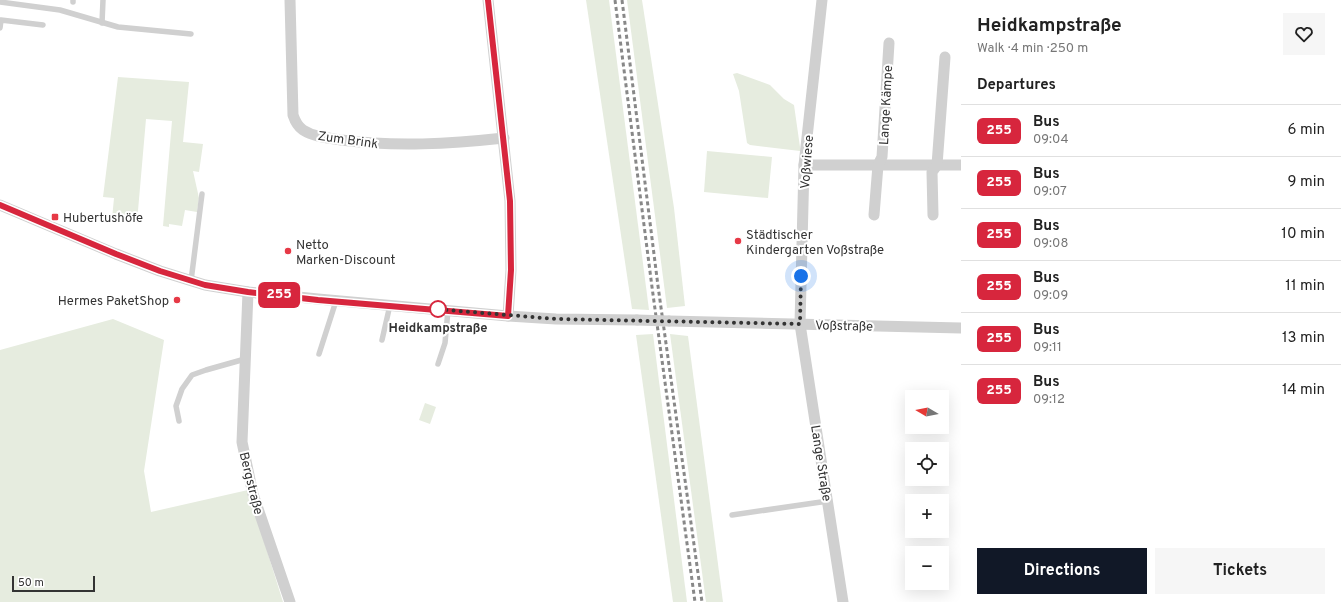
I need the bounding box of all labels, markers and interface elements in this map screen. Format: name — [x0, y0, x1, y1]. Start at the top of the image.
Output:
button: heart — [1283, 13, 1325, 55]
text: Heidkampstraße — [977, 14, 1122, 38]
text: Walk · 4 min · 250 m — [977, 41, 1088, 57]
street label: Lange Kämpe — [877, 65, 897, 145]
text: Departures — [977, 76, 1056, 95]
text: Bus — [1033, 113, 1060, 132]
text: 6 min — [1288, 121, 1325, 140]
text: 255 — [986, 122, 1012, 139]
street label: Zum Brink — [316, 129, 379, 153]
text: 09:04 — [1033, 132, 1068, 148]
street label: Voßwiese — [798, 135, 818, 190]
text: Bus — [1033, 165, 1060, 184]
text: 9 min — [1288, 173, 1325, 192]
text: 255 — [986, 174, 1012, 191]
text: 09:07 — [1033, 184, 1067, 200]
place label: Hubertushöfe — [63, 211, 143, 227]
marker: Hubertushöfe — [50, 212, 60, 222]
text: Bus — [1033, 217, 1060, 236]
text: 10 min — [1281, 225, 1325, 244]
text: 255 — [986, 226, 1012, 243]
place label: Städtischer Kindergarten Voßstraße — [746, 228, 884, 259]
marker: Städtischer Kindergarten Voßstraße — [733, 236, 743, 246]
text: 09:08 — [1033, 236, 1068, 252]
place label: Netto Marken-Discount — [296, 238, 396, 269]
marker: Netto Marken-Discount — [283, 246, 293, 256]
your location — [791, 266, 811, 286]
text: Bus — [1033, 269, 1060, 288]
text: 11 min — [1285, 277, 1325, 296]
text: 255 — [986, 278, 1012, 295]
line badge: 255 — [256, 282, 302, 308]
text: 255 — [266, 286, 292, 303]
text: 09:09 — [1033, 288, 1068, 304]
place label: Hermes PaketShop — [58, 294, 169, 310]
marker: Hermes PaketShop — [172, 295, 182, 305]
marker: Heidkampstraße — [429, 300, 447, 318]
street label: Voßstraße — [815, 318, 873, 336]
place label: Heidkampstraße — [389, 321, 487, 337]
text: Bus — [1033, 321, 1060, 340]
text: 13 min — [1282, 329, 1325, 348]
text: 255 — [986, 330, 1012, 347]
text: 09:11 — [1033, 340, 1062, 356]
text: Bus — [1033, 373, 1060, 392]
text: 14 min — [1282, 381, 1325, 400]
text: 255 — [986, 382, 1012, 399]
north arrow — [905, 390, 949, 434]
map controls — [905, 390, 949, 590]
text: 09:12 — [1033, 392, 1065, 408]
street label: Lange Straße — [806, 424, 834, 503]
button: locate — [905, 442, 949, 486]
street label: Bergstraße — [235, 450, 266, 516]
button: + — [905, 494, 949, 538]
button: − — [905, 546, 949, 590]
button: Directions — [977, 548, 1147, 594]
button: Tickets — [1155, 548, 1325, 594]
scale bar — [12, 574, 95, 593]
text: 50 m — [18, 576, 44, 590]

